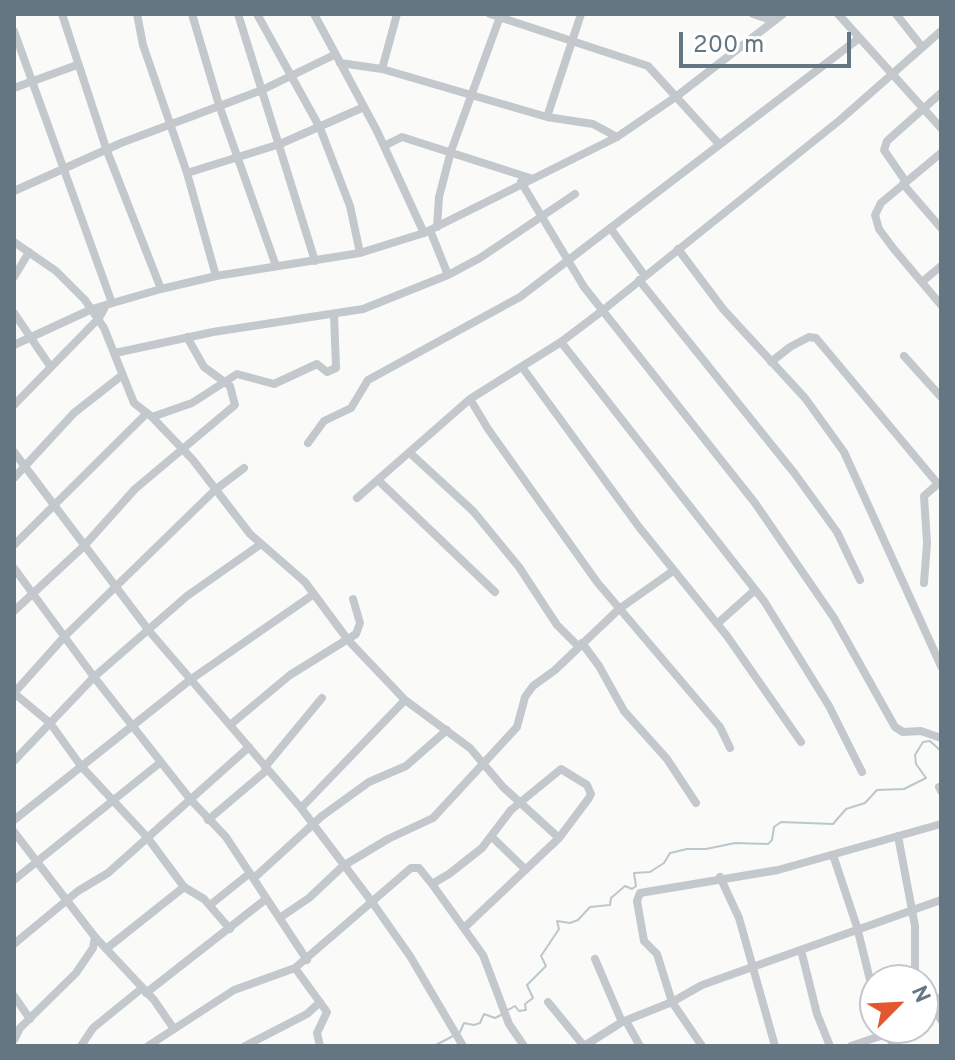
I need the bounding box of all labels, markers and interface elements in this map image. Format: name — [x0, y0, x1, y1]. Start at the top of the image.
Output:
scale bar — [683, 16, 855, 66]
text: 200 m — [693, 31, 764, 61]
north arrow — [859, 964, 939, 1044]
text: N — [904, 982, 935, 1008]

